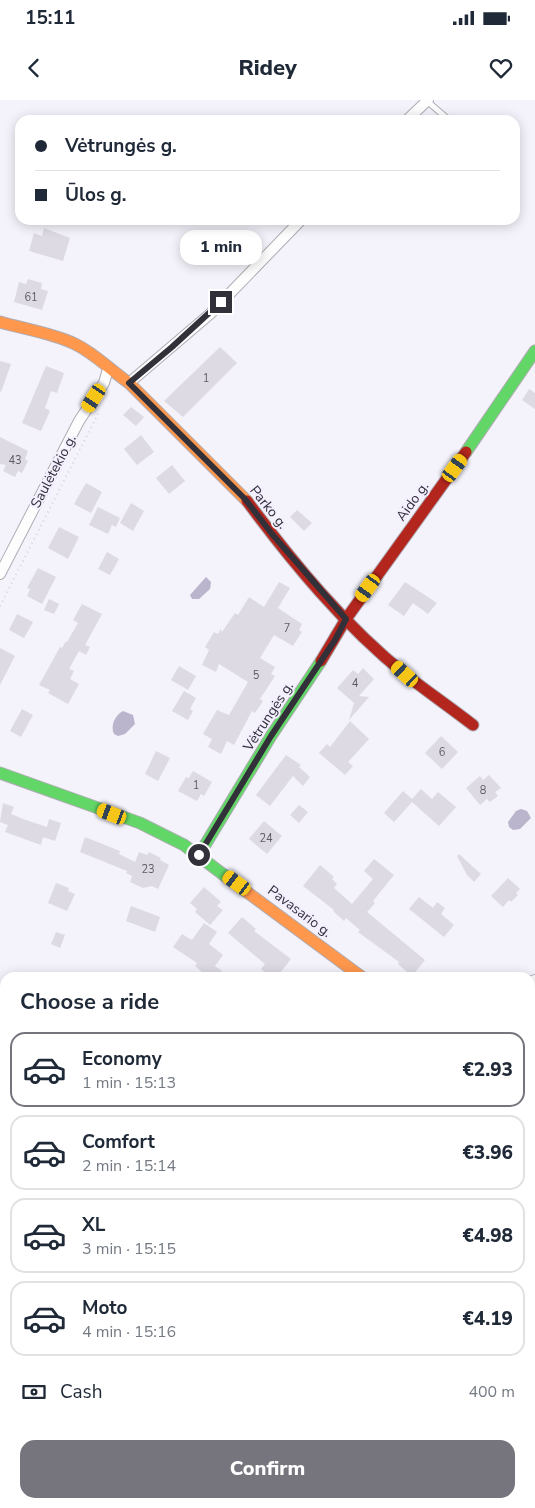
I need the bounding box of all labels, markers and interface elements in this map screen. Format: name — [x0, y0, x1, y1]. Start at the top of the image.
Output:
text: 15:11 — [25, 5, 75, 31]
text: Ridey — [238, 53, 297, 83]
icon: back — [20, 54, 48, 82]
icon: heart — [487, 54, 515, 82]
text: Vėtrungės g. — [65, 133, 177, 159]
text: Ūlos g. — [65, 182, 127, 208]
callout: 1 min — [180, 230, 262, 264]
text: 1 min — [200, 236, 242, 258]
house number: 61 — [24, 290, 38, 305]
route end — [210, 291, 232, 313]
house number: 1 — [203, 371, 209, 386]
car — [79, 381, 108, 415]
street label: Saulėtekio g. — [26, 431, 81, 511]
car — [440, 451, 469, 485]
house number: 43 — [8, 453, 22, 468]
street label: Aido g. — [392, 478, 433, 525]
street label: Parko g. — [245, 482, 292, 533]
car — [353, 571, 382, 605]
house number: 7 — [284, 621, 290, 636]
car — [388, 658, 421, 690]
house number: 5 — [253, 668, 260, 683]
house number: 4 — [352, 676, 359, 691]
street label: Vėtrungės g. — [238, 678, 298, 756]
house number: 6 — [439, 745, 446, 760]
house number: 1 — [193, 778, 199, 793]
house number: 8 — [480, 783, 487, 798]
car — [95, 802, 128, 826]
house number: 24 — [259, 831, 273, 846]
route start — [188, 844, 210, 866]
house number: 23 — [141, 862, 155, 877]
car — [220, 868, 253, 898]
street label: Pavasario g. — [264, 881, 336, 942]
text: Choose a ride — [20, 987, 159, 1017]
text: Economy — [82, 1046, 162, 1072]
icon: car — [22, 1047, 67, 1092]
text: €2.93 — [462, 1057, 513, 1083]
text: 1 min · 15:13 — [82, 1072, 176, 1094]
text: Comfort — [82, 1129, 155, 1155]
icon: car — [22, 1130, 67, 1175]
text: €3.96 — [462, 1140, 513, 1166]
text: 2 min · 15:14 — [82, 1155, 176, 1177]
text: XL — [82, 1212, 105, 1238]
icon: car — [22, 1213, 67, 1258]
text: €4.98 — [462, 1223, 513, 1249]
text: 3 min · 15:15 — [82, 1238, 176, 1260]
text: Moto — [82, 1295, 128, 1321]
icon: car — [22, 1296, 67, 1341]
text: €4.19 — [462, 1306, 513, 1332]
text: 4 min · 15:16 — [82, 1321, 176, 1343]
icon: cash — [20, 1378, 48, 1406]
text: Cash — [60, 1379, 102, 1405]
text: 400 m — [468, 1381, 515, 1403]
button: Confirm — [20, 1440, 515, 1498]

